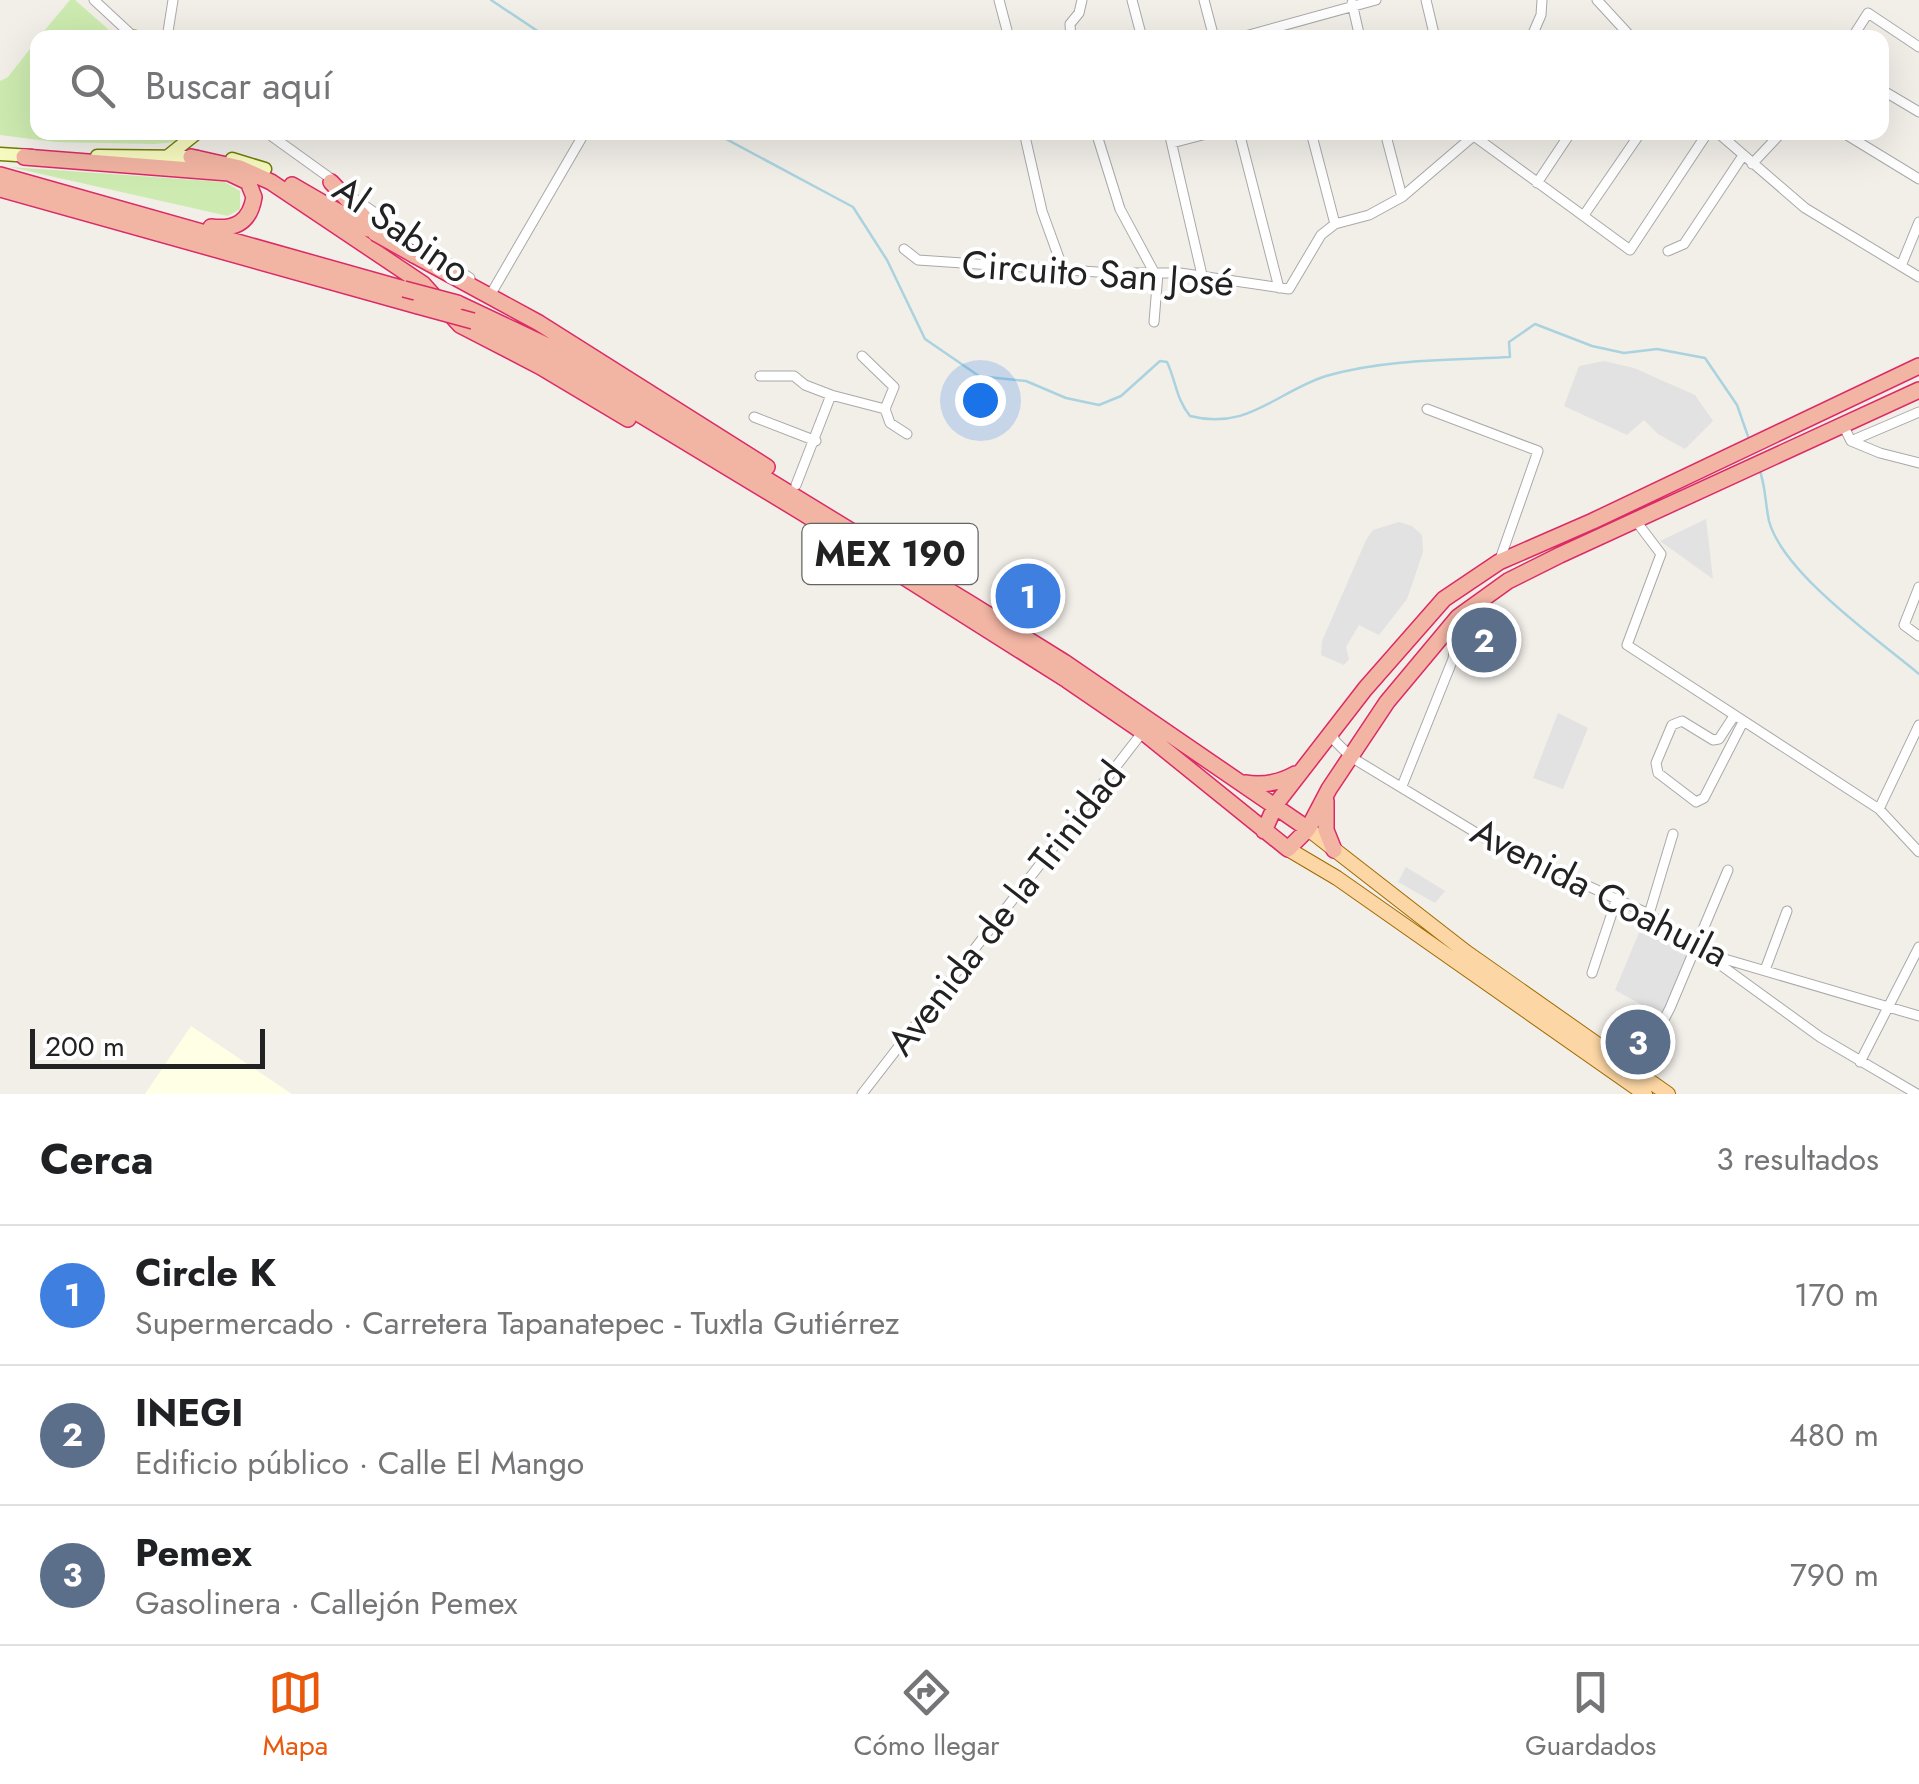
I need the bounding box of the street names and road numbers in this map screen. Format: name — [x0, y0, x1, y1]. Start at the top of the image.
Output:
street label: Al Sabino — [322, 162, 482, 296]
street label: Circuito San José — [960, 236, 1236, 310]
road number: MEX 190 — [802, 524, 978, 584]
street label: Avenida de la Trinidad — [873, 749, 1139, 1067]
street label: Avenida Coahuila — [1462, 803, 1738, 981]

